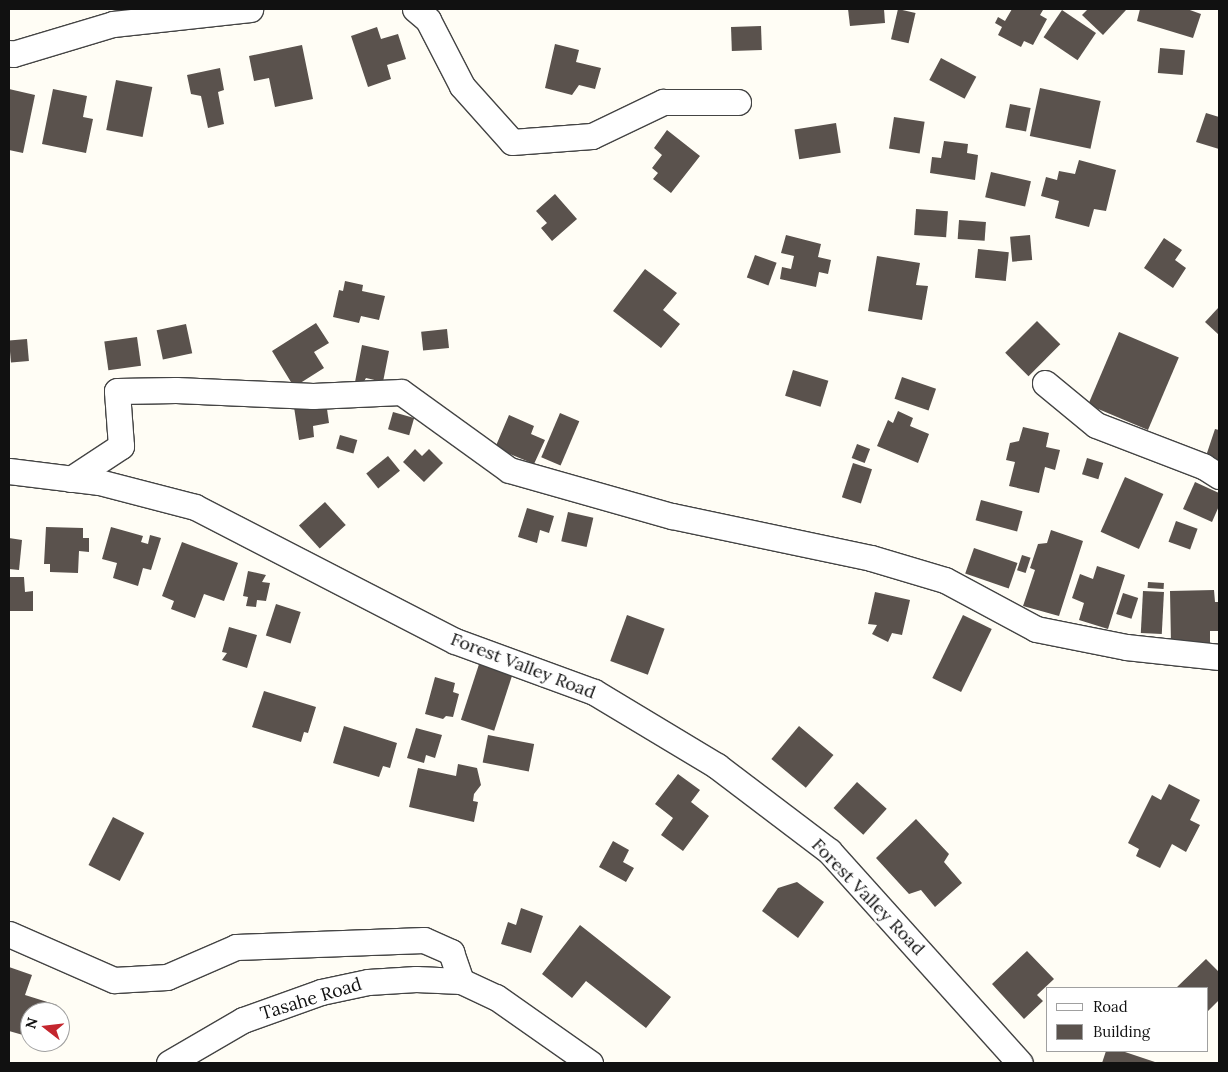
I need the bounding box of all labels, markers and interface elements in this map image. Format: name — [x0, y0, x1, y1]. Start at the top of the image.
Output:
street label: Forest Valley Road — [447, 628, 599, 704]
street label: Forest Valley Road — [807, 834, 929, 960]
street label: Tasahe Road — [258, 973, 364, 1025]
legend — [1046, 987, 1208, 1052]
text: Road — [1093, 997, 1128, 1016]
north arrow — [20, 1002, 70, 1052]
text: N — [21, 1015, 42, 1031]
text: Building — [1093, 1022, 1150, 1041]

